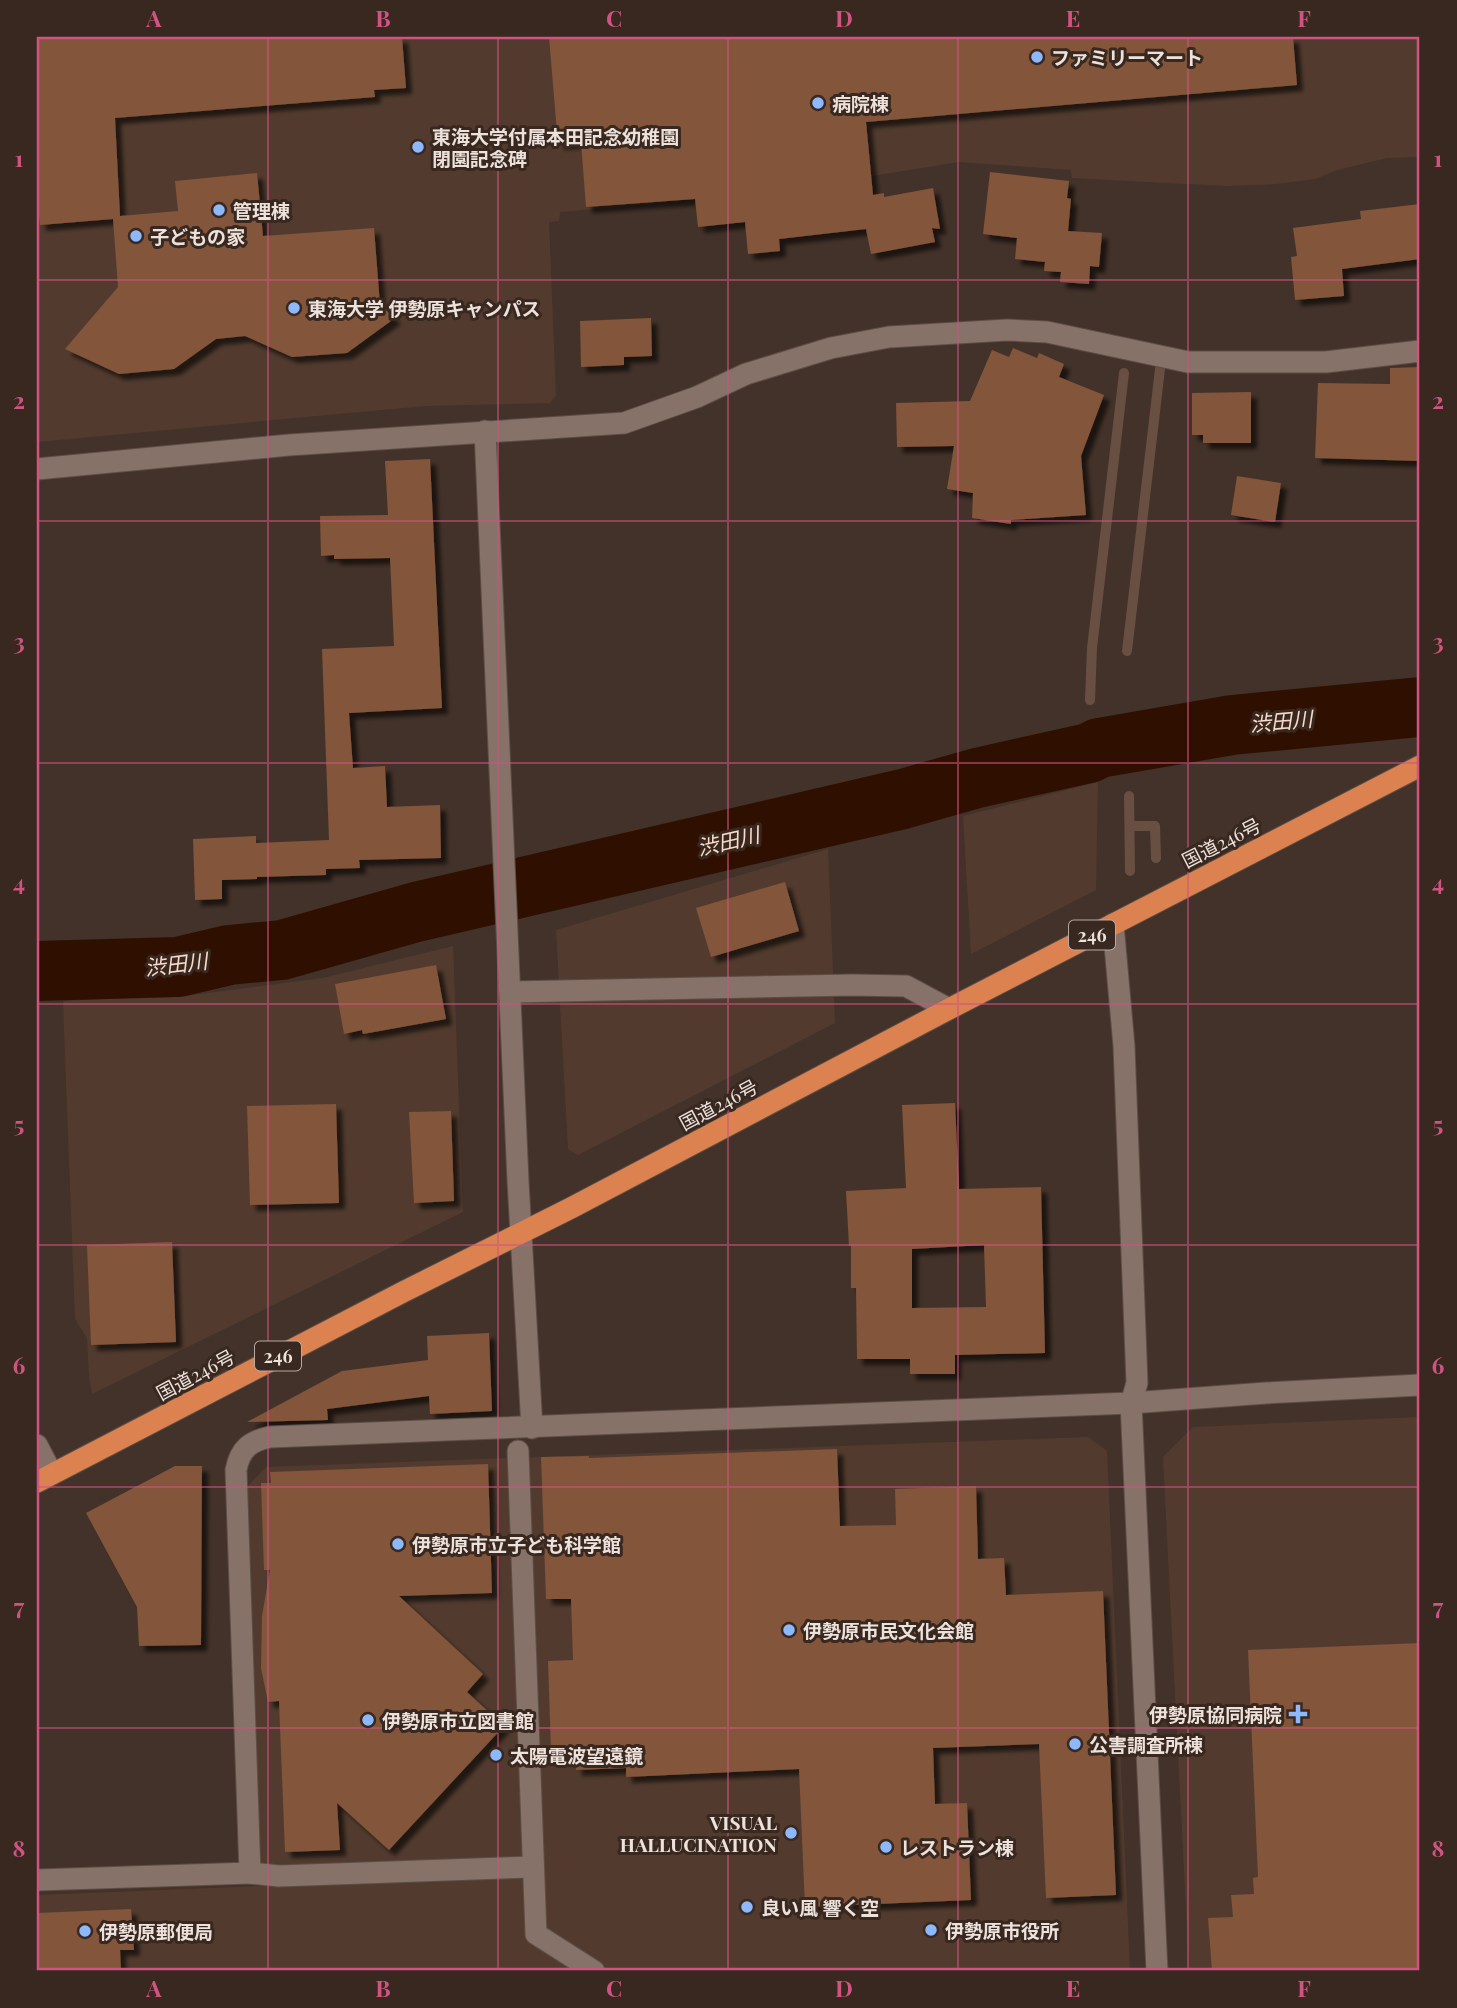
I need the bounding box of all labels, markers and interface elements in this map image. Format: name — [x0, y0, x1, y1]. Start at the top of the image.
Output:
text: A — [145, 2, 162, 33]
text: B — [375, 2, 391, 33]
text: C — [606, 2, 622, 33]
text: D — [835, 2, 853, 33]
text: E — [1066, 2, 1080, 33]
text: F — [1297, 2, 1311, 33]
place label: ファミリーマート — [1051, 44, 1203, 70]
marker: ファミリーマート — [1029, 49, 1045, 65]
place label: 病院棟 — [832, 90, 889, 116]
marker: 病院棟 — [810, 95, 826, 111]
place label: 東海大学付属本田記念幼稚園 閉園記念碑 — [432, 123, 679, 171]
marker: 東海大学付属本田記念幼稚園 閉園記念碑 — [410, 139, 426, 155]
text: 1 — [15, 142, 24, 173]
text: 1 — [1434, 142, 1443, 173]
place label: 管理棟 — [233, 197, 290, 223]
marker: 管理棟 — [211, 202, 227, 218]
place label: 子どもの家 — [150, 223, 245, 249]
marker: 子どもの家 — [128, 228, 144, 244]
place label: 東海大学 伊勢原キャンパス — [308, 295, 540, 321]
marker: 東海大学 伊勢原キャンパス — [286, 300, 302, 316]
text: 2 — [13, 384, 25, 415]
text: 2 — [1432, 384, 1444, 415]
text: 3 — [13, 625, 25, 656]
text: 3 — [1432, 625, 1444, 656]
water label: 渋田川 — [1248, 703, 1316, 737]
street label: 国道246号 — [1177, 811, 1265, 873]
water label: 渋田川 — [694, 819, 764, 861]
text: 4 — [13, 866, 25, 897]
text: 4 — [1432, 866, 1444, 897]
road number: 246 — [1069, 920, 1115, 950]
water label: 渋田川 — [143, 945, 211, 981]
street label: 国道246号 — [674, 1072, 762, 1136]
text: 5 — [14, 1108, 24, 1139]
text: 5 — [1433, 1108, 1443, 1139]
street label: 国道246号 — [151, 1342, 239, 1406]
road number: 246 — [255, 1342, 301, 1371]
text: 6 — [13, 1349, 26, 1380]
text: 6 — [1432, 1349, 1445, 1380]
place label: 伊勢原市立子ども科学館 — [412, 1531, 621, 1557]
marker: 伊勢原市立子ども科学館 — [390, 1536, 406, 1552]
text: 7 — [14, 1590, 25, 1621]
text: 7 — [1433, 1590, 1444, 1621]
place label: 伊勢原市民文化会館 — [803, 1617, 974, 1643]
marker: 伊勢原市民文化会館 — [781, 1622, 797, 1638]
place label: 伊勢原協同病院 — [1149, 1701, 1282, 1727]
marker: 伊勢原協同病院 — [1288, 1704, 1308, 1724]
place label: 伊勢原市立図書館 — [382, 1707, 534, 1733]
marker: 伊勢原市立図書館 — [360, 1712, 376, 1728]
place label: 公害調査所棟 — [1089, 1731, 1203, 1757]
marker: 公害調査所棟 — [1067, 1736, 1083, 1752]
place label: 太陽電波望遠鏡 — [510, 1742, 643, 1768]
marker: 太陽電波望遠鏡 — [488, 1747, 504, 1763]
place label: VISUAL HALLUCINATION — [620, 1809, 777, 1857]
marker: VISUAL HALLUCINATION — [783, 1825, 799, 1841]
text: 8 — [13, 1832, 25, 1863]
text: 8 — [1432, 1832, 1444, 1863]
place label: レストラン棟 — [900, 1834, 1014, 1860]
marker: レストラン棟 — [878, 1839, 894, 1855]
place label: 良い風 響く空 — [761, 1894, 879, 1920]
marker: 良い風 響く空 — [739, 1899, 755, 1915]
place label: 伊勢原市役所 — [945, 1917, 1059, 1943]
place label: 伊勢原郵便局 — [99, 1918, 213, 1944]
marker: 伊勢原市役所 — [923, 1922, 939, 1938]
marker: 伊勢原郵便局 — [77, 1923, 93, 1939]
text: A — [145, 1972, 162, 2003]
text: B — [375, 1972, 391, 2003]
text: C — [606, 1972, 622, 2003]
text: D — [835, 1972, 853, 2003]
text: E — [1066, 1972, 1080, 2003]
text: F — [1297, 1972, 1311, 2003]

